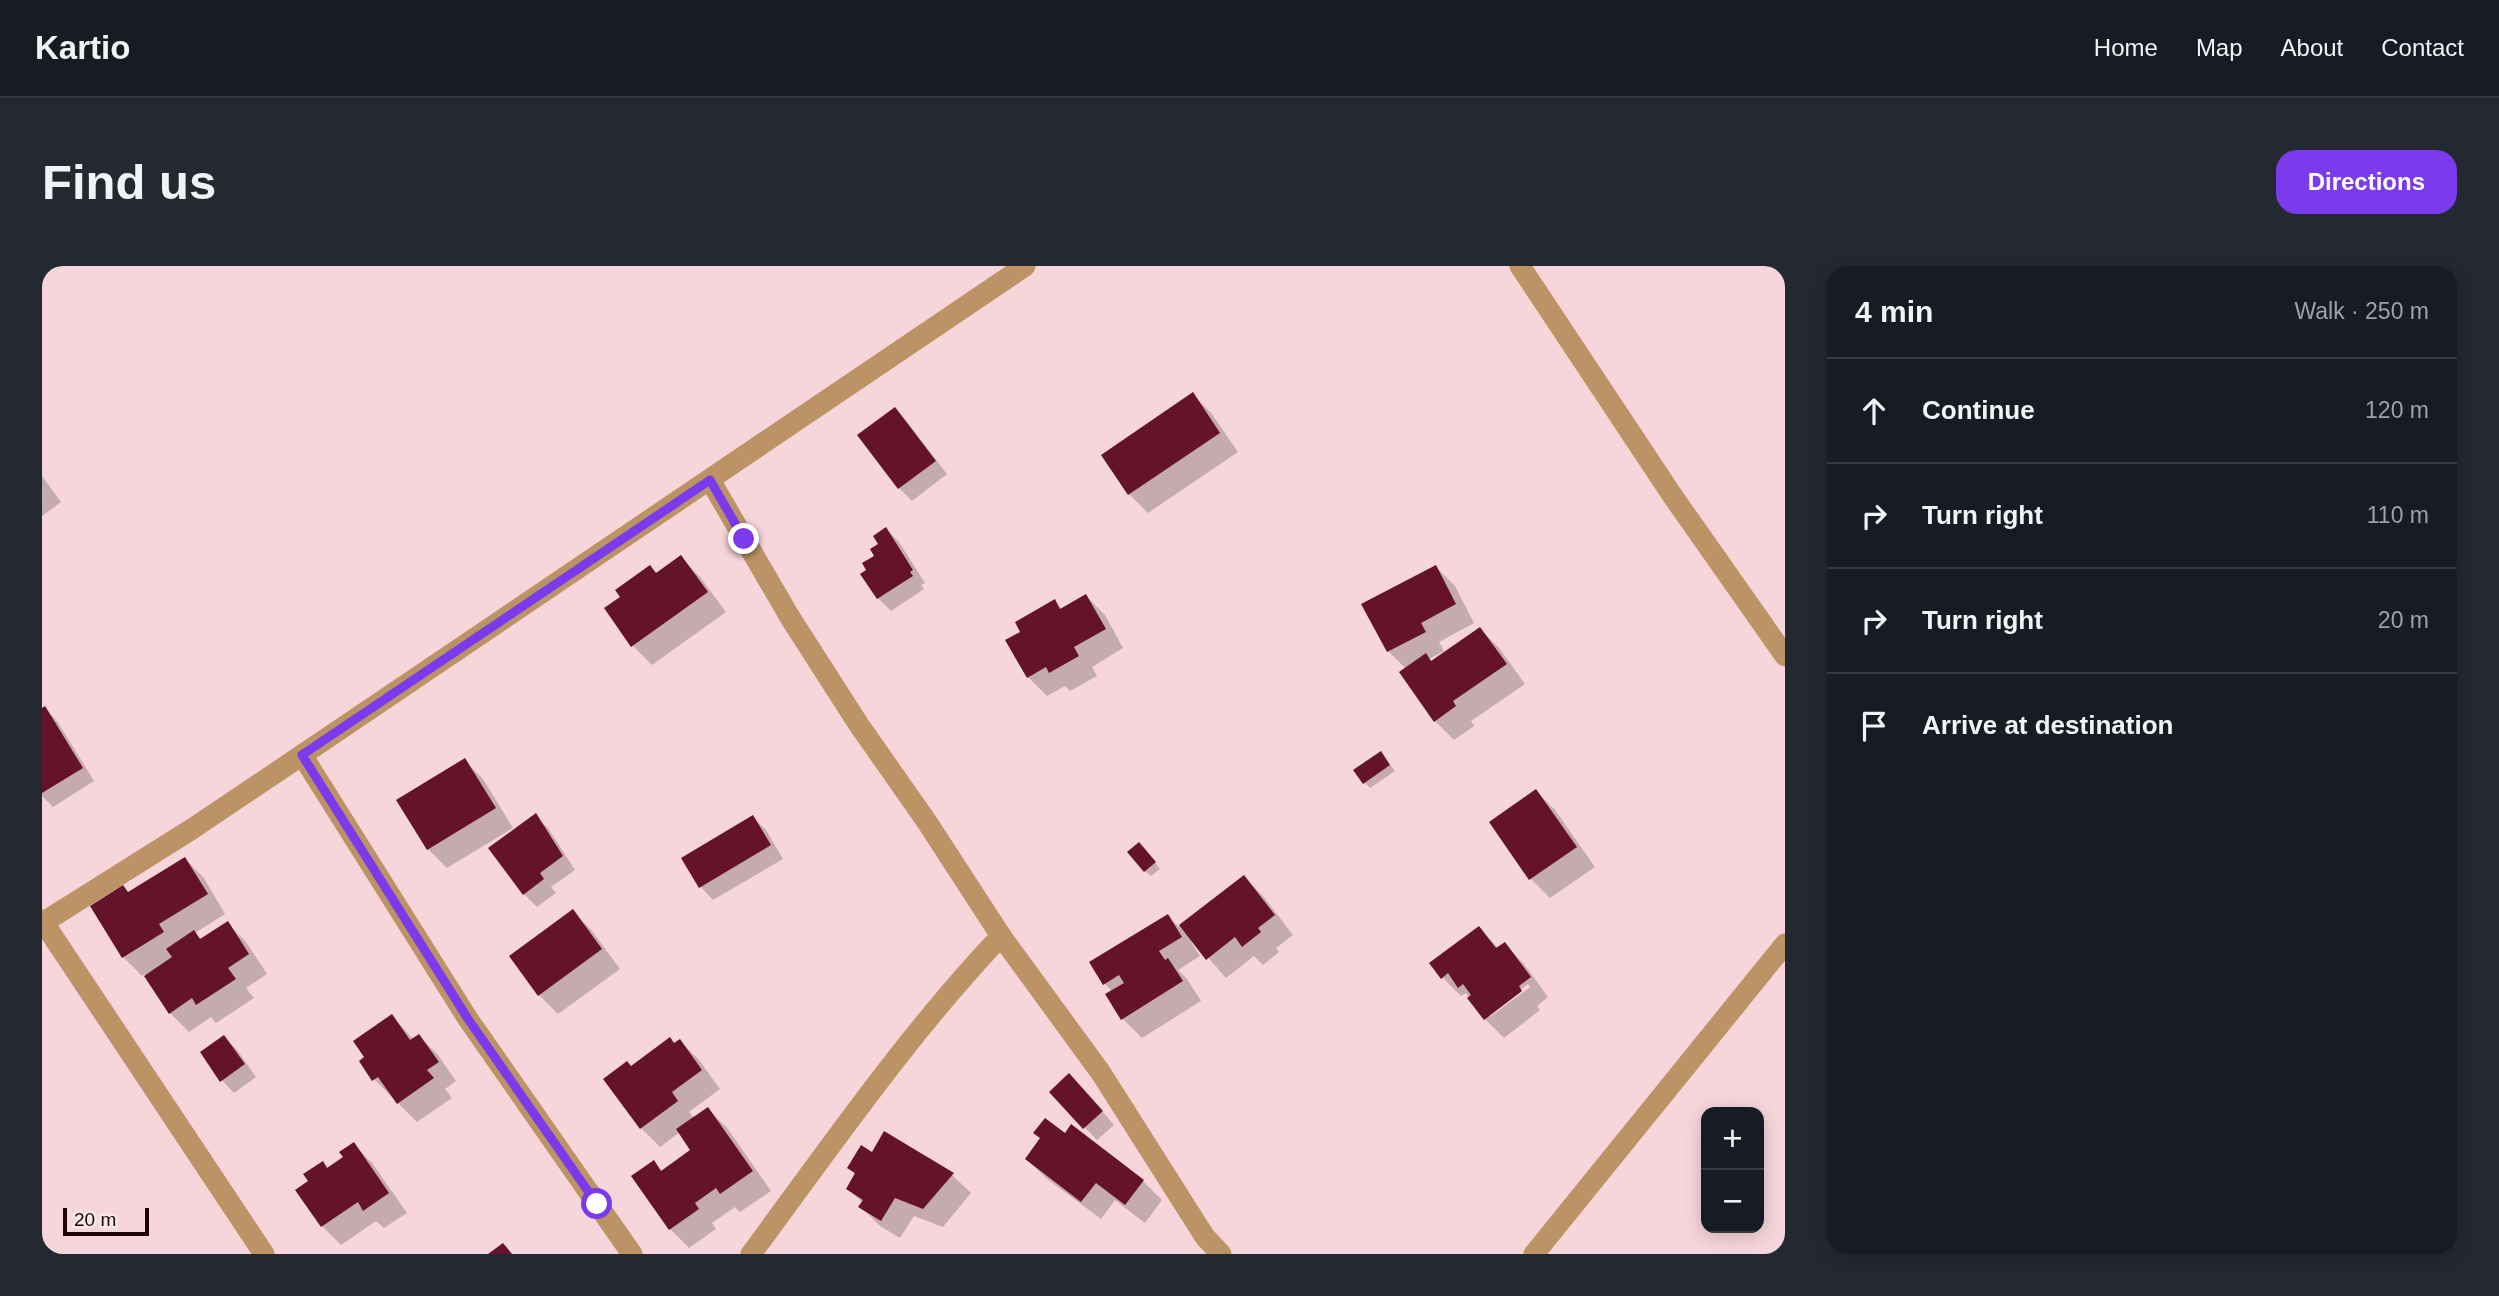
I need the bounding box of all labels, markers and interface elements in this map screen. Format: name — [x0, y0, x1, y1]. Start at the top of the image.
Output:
text: Kartio — [35, 29, 130, 66]
text: Home — [2094, 34, 2158, 61]
text: Map — [2196, 34, 2243, 61]
text: About — [2281, 34, 2343, 61]
text: Contact — [2381, 34, 2464, 61]
button: Directions — [2276, 150, 2457, 214]
text: Find us — [42, 155, 216, 209]
text: 4 min — [1855, 295, 1933, 328]
text: Walk · 250 m — [2294, 298, 2429, 324]
icon: ahead — [1855, 392, 1893, 430]
text: Continue — [1922, 395, 2035, 425]
text: 120 m — [2365, 397, 2429, 423]
icon: right — [1855, 497, 1893, 535]
text: Turn right — [1922, 500, 2043, 530]
text: 110 m — [2367, 502, 2429, 528]
route end — [728, 523, 759, 554]
icon: right — [1855, 602, 1893, 640]
text: Turn right — [1922, 605, 2043, 635]
text: 20 m — [2378, 607, 2429, 633]
icon: arrive — [1855, 707, 1893, 745]
text: Arrive at destination — [1922, 710, 2173, 740]
map controls — [1701, 1107, 1764, 1233]
button: + — [1701, 1107, 1764, 1170]
button: − — [1701, 1170, 1764, 1233]
route start — [581, 1188, 612, 1219]
scale bar — [63, 1205, 149, 1237]
text: 20 m — [74, 1209, 116, 1230]

